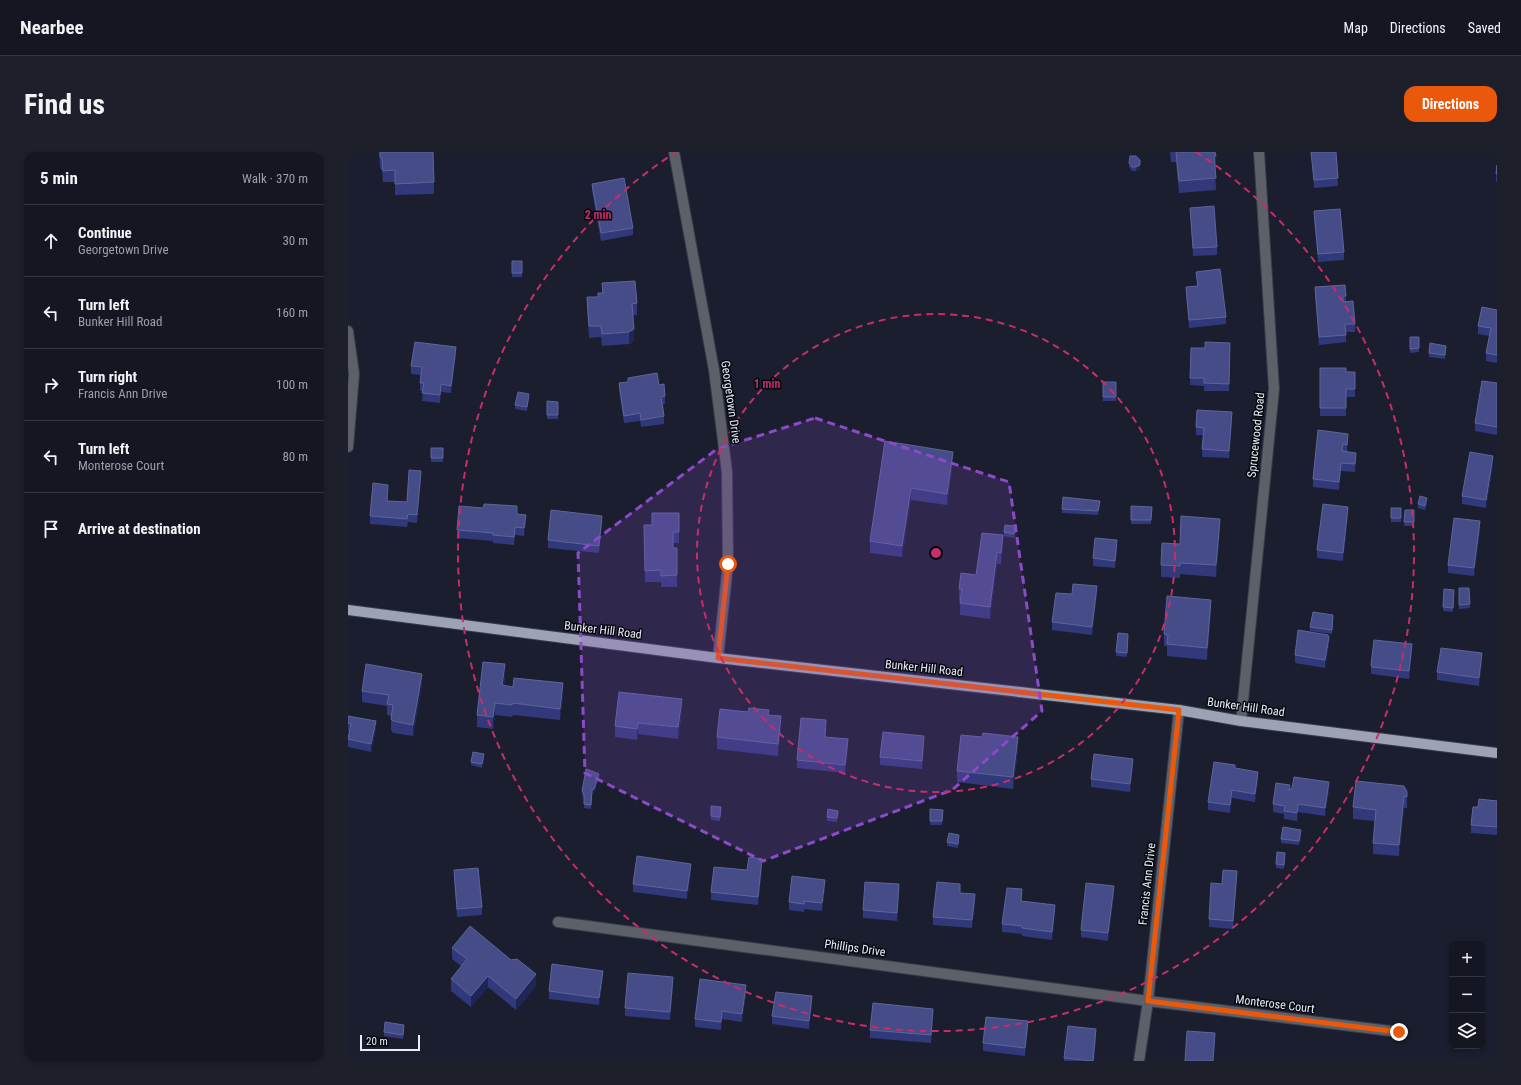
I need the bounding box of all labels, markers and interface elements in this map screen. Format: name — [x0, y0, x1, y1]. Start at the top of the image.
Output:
text: Nearbee — [20, 16, 84, 39]
text: Map — [1344, 20, 1368, 36]
text: Directions — [1390, 20, 1446, 36]
text: Saved — [1468, 20, 1501, 36]
button: Directions — [1404, 86, 1497, 122]
text: Find us — [24, 88, 105, 121]
text: 5 min — [40, 168, 78, 188]
text: Walk · 370 m — [242, 171, 308, 186]
text: 2 min — [585, 208, 611, 222]
text: Continue — [78, 224, 132, 242]
icon: ahead — [40, 230, 62, 252]
text: 30 m — [282, 233, 308, 248]
text: Georgetown Drive — [78, 242, 169, 257]
text: Turn left — [78, 296, 129, 314]
icon: left — [40, 302, 62, 324]
text: 160 m — [276, 305, 308, 320]
text: Bunker Hill Road — [78, 314, 163, 329]
street label: Georgetown Drive — [718, 360, 744, 445]
text: Turn right — [78, 368, 137, 386]
icon: right — [40, 374, 62, 396]
text: 100 m — [276, 377, 308, 392]
text: 1 min — [754, 377, 780, 391]
text: Francis Ann Drive — [78, 386, 167, 401]
street label: Sprucewood Road — [1245, 392, 1267, 478]
text: Turn left — [78, 440, 129, 458]
icon: left — [40, 446, 62, 468]
text: 80 m — [282, 449, 308, 464]
text: Monterose Court — [78, 458, 164, 473]
icon: arrive — [40, 518, 62, 540]
text: Arrive at destination — [78, 520, 201, 538]
centre of rings — [929, 546, 943, 560]
route start — [719, 555, 737, 573]
street label: Bunker Hill Road — [563, 618, 643, 642]
street label: Bunker Hill Road — [884, 657, 964, 679]
street label: Bunker Hill Road — [1206, 695, 1286, 719]
street label: Francis Ann Drive — [1136, 842, 1158, 926]
street label: Phillips Drive — [824, 937, 887, 959]
map controls — [1449, 941, 1485, 1049]
button: + — [1449, 941, 1485, 977]
button: − — [1449, 977, 1485, 1013]
street label: Monterose Court — [1235, 992, 1316, 1016]
button: layers — [1449, 1013, 1485, 1049]
route end — [1390, 1023, 1408, 1041]
scale bar — [360, 1033, 420, 1052]
text: 20 m — [366, 1035, 388, 1048]

